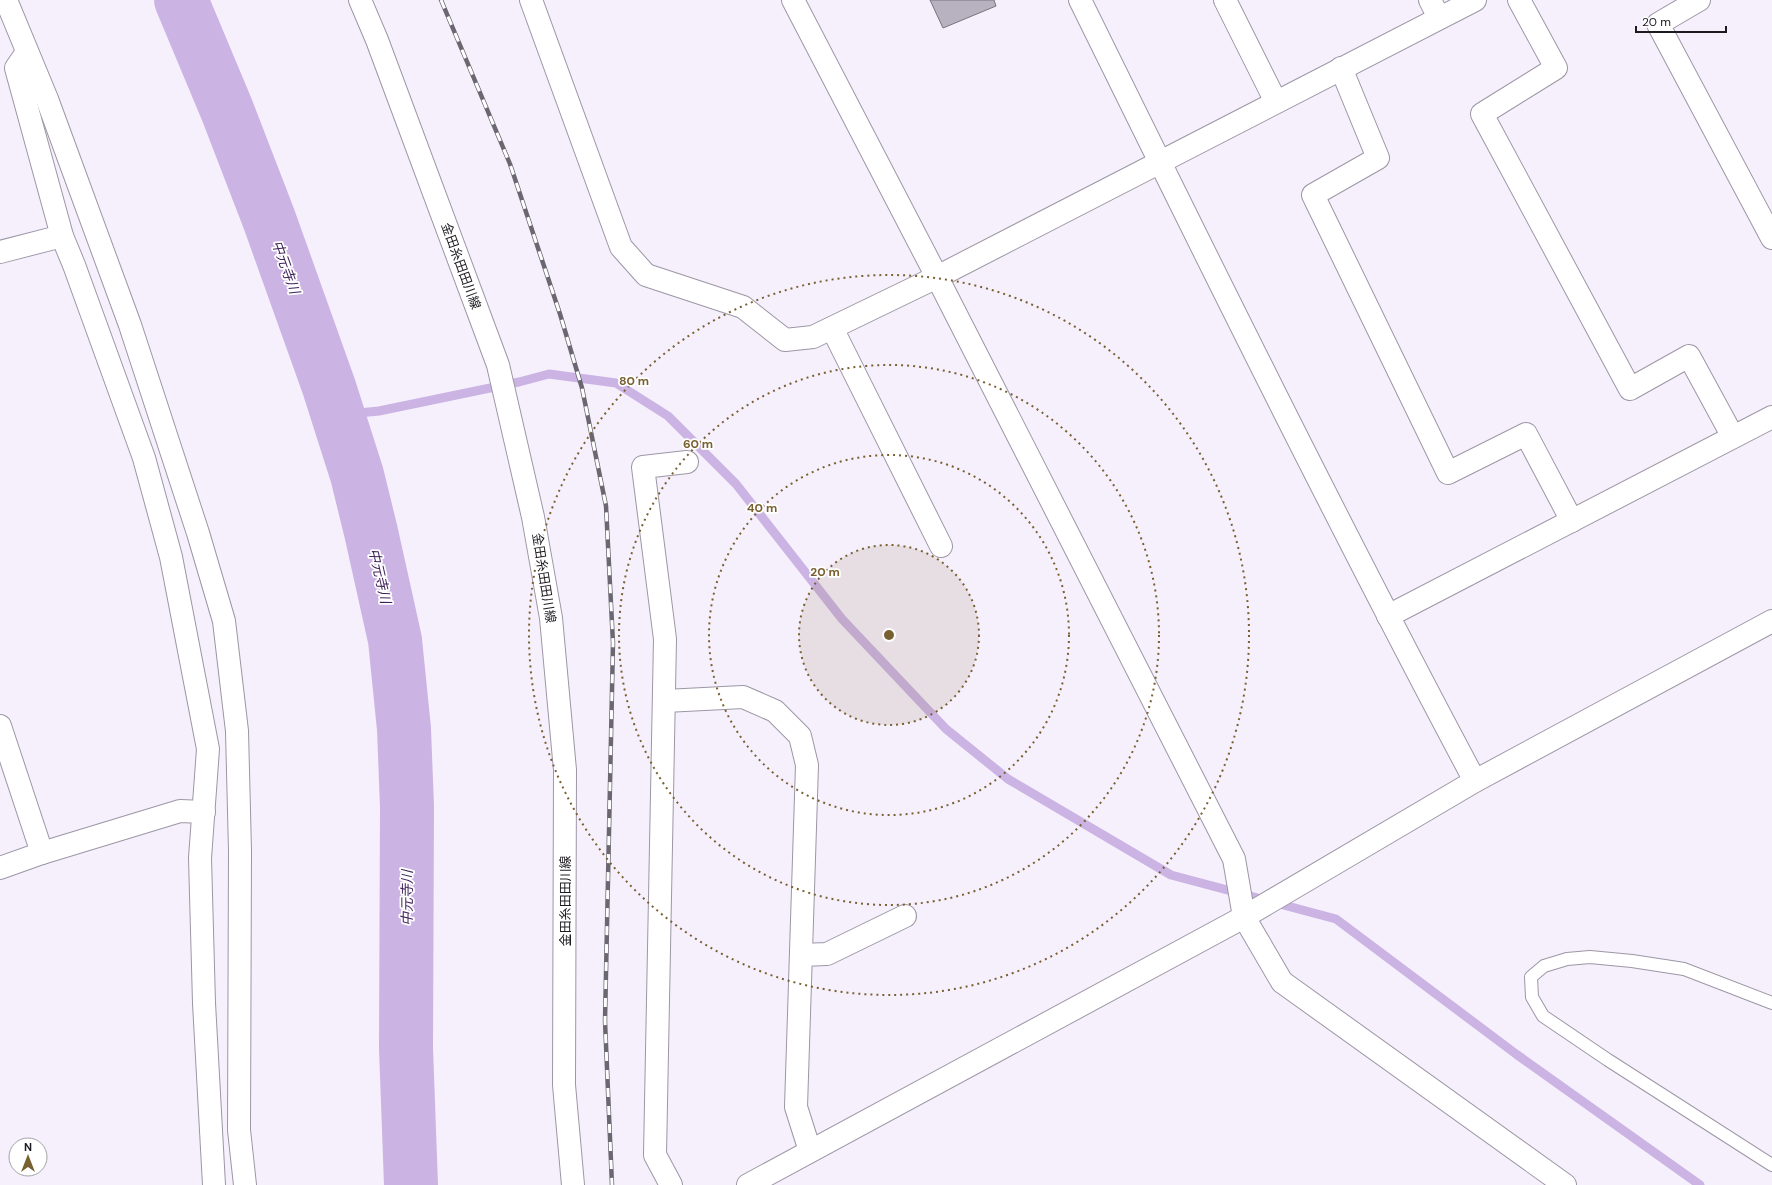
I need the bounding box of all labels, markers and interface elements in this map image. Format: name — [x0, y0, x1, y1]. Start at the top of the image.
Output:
scale bar — [1636, 8, 1726, 34]
text: 20 m — [1642, 14, 1671, 30]
street label: 金田糸田田川線 — [437, 220, 485, 312]
water label: 中元寺川 — [268, 238, 305, 298]
text: 80 m — [619, 373, 649, 389]
text: 60 m — [683, 436, 713, 452]
text: 40 m — [747, 500, 777, 516]
street label: 金田糸田田川線 — [528, 532, 560, 624]
water label: 中元寺川 — [365, 547, 396, 607]
text: 20 m — [810, 564, 840, 580]
centre of rings — [882, 628, 896, 642]
street label: 金田糸田田川線 — [557, 855, 574, 947]
water label: 中元寺川 — [398, 868, 416, 926]
north arrow — [8, 1137, 48, 1177]
text: N — [24, 1140, 32, 1154]

